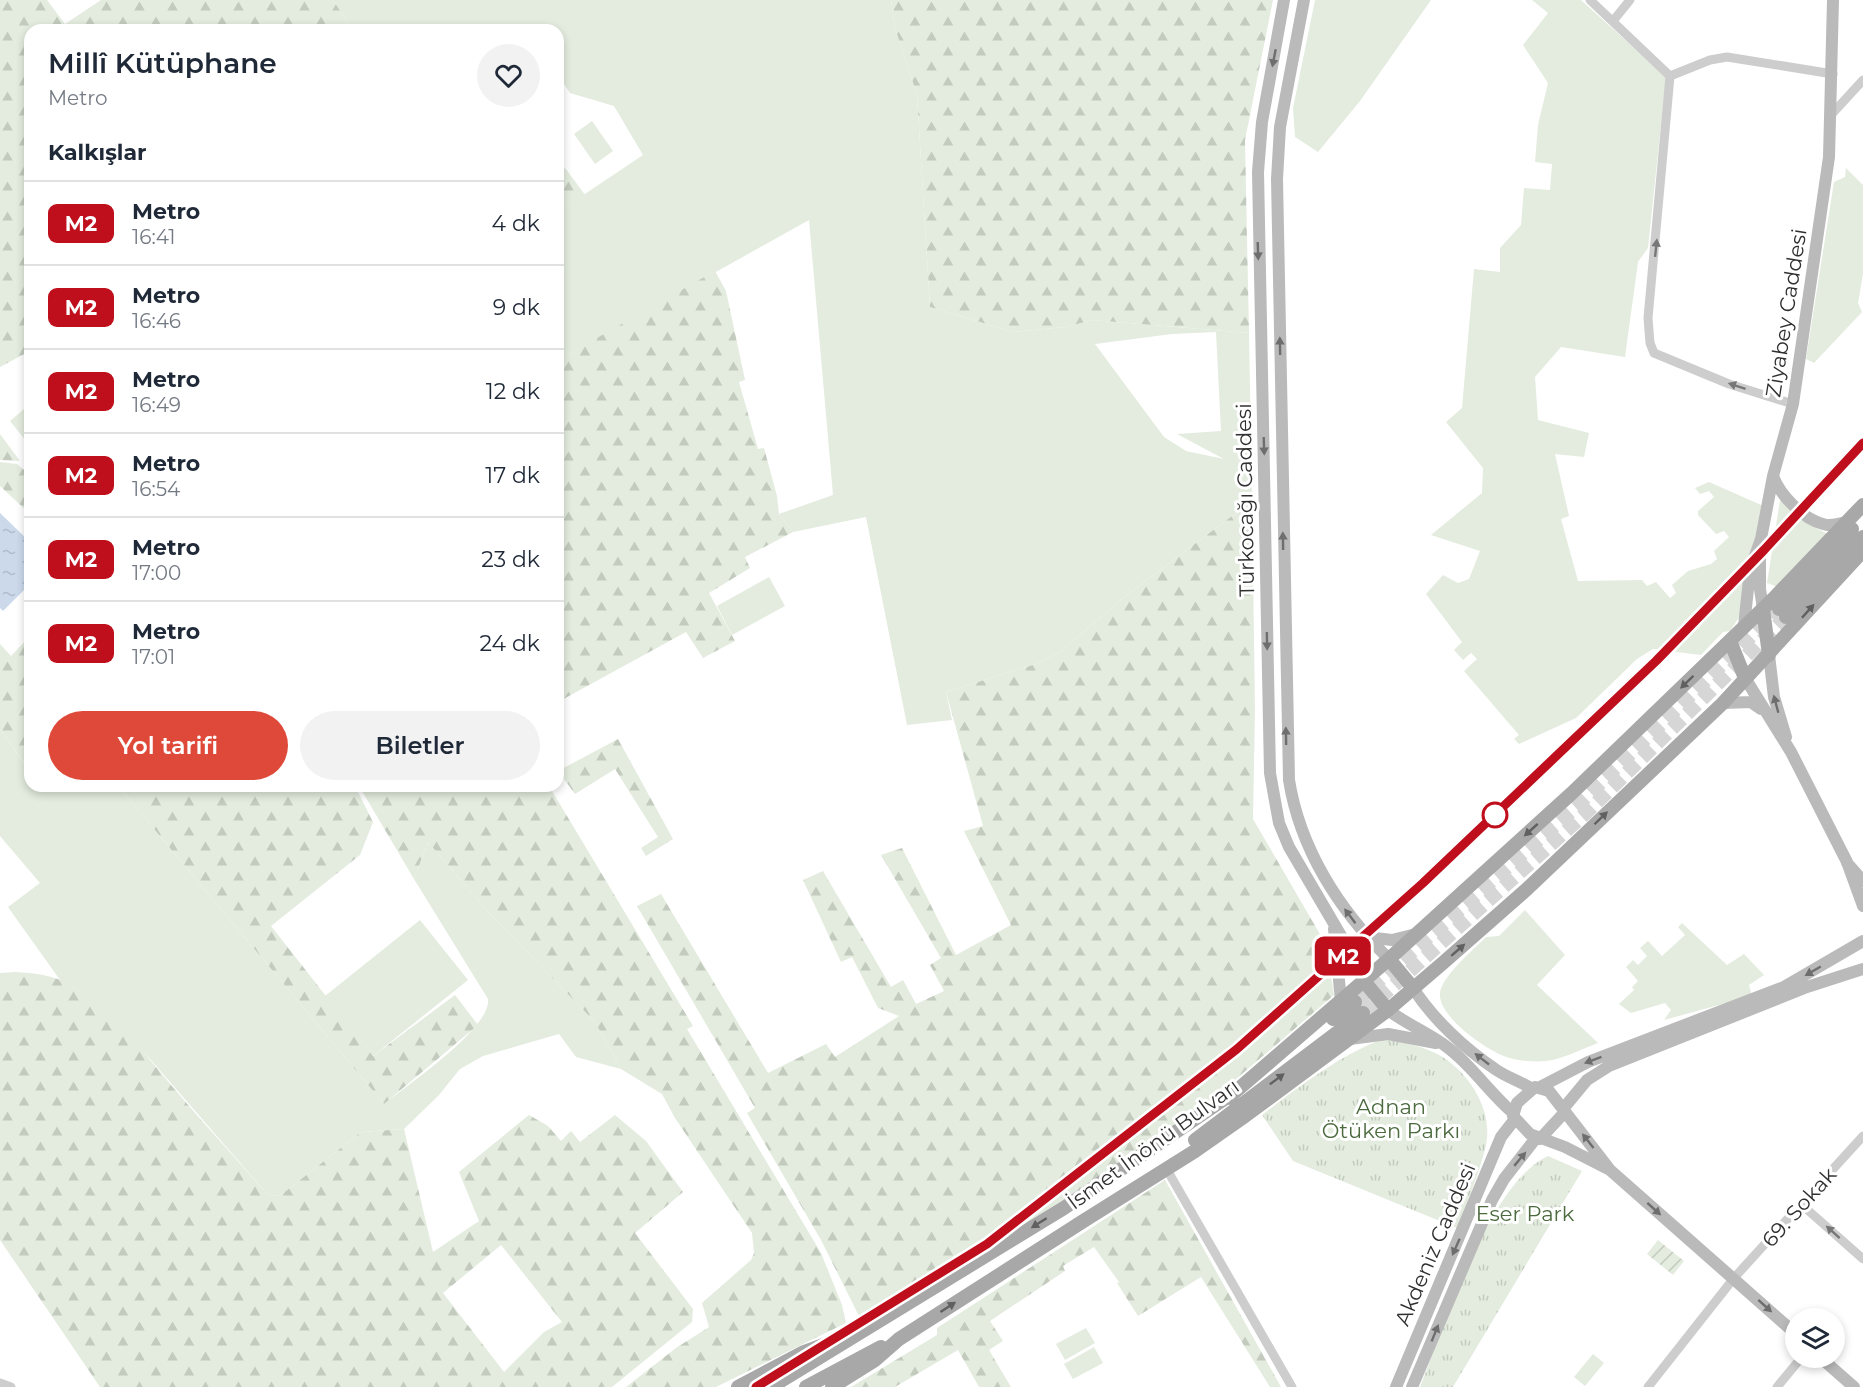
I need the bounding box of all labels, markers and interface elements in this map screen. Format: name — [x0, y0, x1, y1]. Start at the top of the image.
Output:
button: heart — [477, 44, 540, 107]
text: Millî Kütüphane — [48, 46, 277, 80]
one-way arrow — [1269, 48, 1278, 67]
text: Metro — [48, 86, 108, 110]
text: Kalkışlar — [48, 139, 147, 166]
text: Metro — [132, 198, 200, 225]
text: 4 dk — [492, 210, 540, 237]
text: M2 — [65, 211, 97, 236]
text: 16:41 — [132, 225, 176, 249]
street label: Ziyabey Caddesi — [1760, 227, 1812, 399]
one-way arrow — [1651, 239, 1660, 258]
one-way arrow — [1253, 242, 1263, 261]
text: Metro — [132, 282, 200, 309]
text: 9 dk — [493, 294, 540, 321]
text: M2 — [65, 295, 97, 320]
text: 16:46 — [132, 309, 181, 333]
one-way arrow — [1275, 336, 1285, 355]
text: Metro — [132, 366, 200, 393]
text: 12 dk — [486, 378, 540, 405]
text: M2 — [65, 379, 97, 404]
one-way arrow — [1728, 381, 1746, 390]
text: 16:49 — [132, 393, 181, 417]
street label: Türkocağı Caddesi — [1231, 403, 1259, 597]
one-way arrow — [1259, 437, 1269, 456]
text: Metro — [132, 450, 200, 477]
text: 17 dk — [485, 462, 540, 489]
text: M2 — [65, 463, 97, 488]
text: 16:54 — [132, 477, 180, 501]
one-way arrow — [1278, 531, 1288, 550]
text: Metro — [132, 534, 200, 561]
text: 23 dk — [481, 546, 540, 573]
text: M2 — [65, 547, 97, 572]
text: 17:00 — [132, 561, 181, 585]
one-way arrow — [1801, 604, 1815, 619]
text: Metro — [132, 618, 200, 645]
text: 24 dk — [480, 630, 540, 657]
text: M2 — [65, 631, 97, 656]
one-way arrow — [1262, 632, 1272, 651]
text: 17:01 — [132, 645, 175, 669]
one-way arrow — [1681, 674, 1695, 688]
one-way arrow — [1771, 695, 1780, 713]
button: Yol tarifi — [48, 711, 288, 780]
button: Biletler — [300, 711, 540, 780]
one-way arrow — [1282, 726, 1291, 745]
unlabelled marker — [1482, 802, 1508, 828]
one-way arrow — [1594, 812, 1608, 826]
one-way arrow — [1524, 823, 1539, 836]
one-way arrow — [1344, 908, 1356, 924]
line badge: M2 — [1316, 936, 1370, 976]
text: M2 — [1327, 944, 1359, 969]
one-way arrow — [1450, 944, 1465, 957]
one-way arrow — [1805, 966, 1821, 977]
one-way arrow — [1474, 1052, 1490, 1065]
one-way arrow — [1584, 1055, 1602, 1065]
street label: İsmet İnönü Bulvarı — [1062, 1073, 1244, 1215]
one-way arrow — [1269, 1073, 1285, 1085]
park label: Adnan Ötüken Parkı — [1322, 1094, 1460, 1143]
one-way arrow — [1582, 1134, 1594, 1149]
one-way arrow — [1513, 1152, 1526, 1167]
street label: Akdeniz Caddesi — [1389, 1159, 1481, 1329]
street label: 69. Sokak — [1757, 1162, 1842, 1252]
park label: Eser Park — [1476, 1201, 1575, 1226]
one-way arrow — [1646, 1202, 1661, 1216]
one-way arrow — [1031, 1218, 1047, 1229]
one-way arrow — [1825, 1225, 1840, 1239]
one-way arrow — [1451, 1239, 1461, 1257]
one-way arrow — [1757, 1299, 1772, 1313]
one-way arrow — [940, 1301, 956, 1312]
map controls — [1785, 1308, 1845, 1368]
button: layers — [1785, 1308, 1845, 1368]
one-way arrow — [1431, 1324, 1440, 1342]

